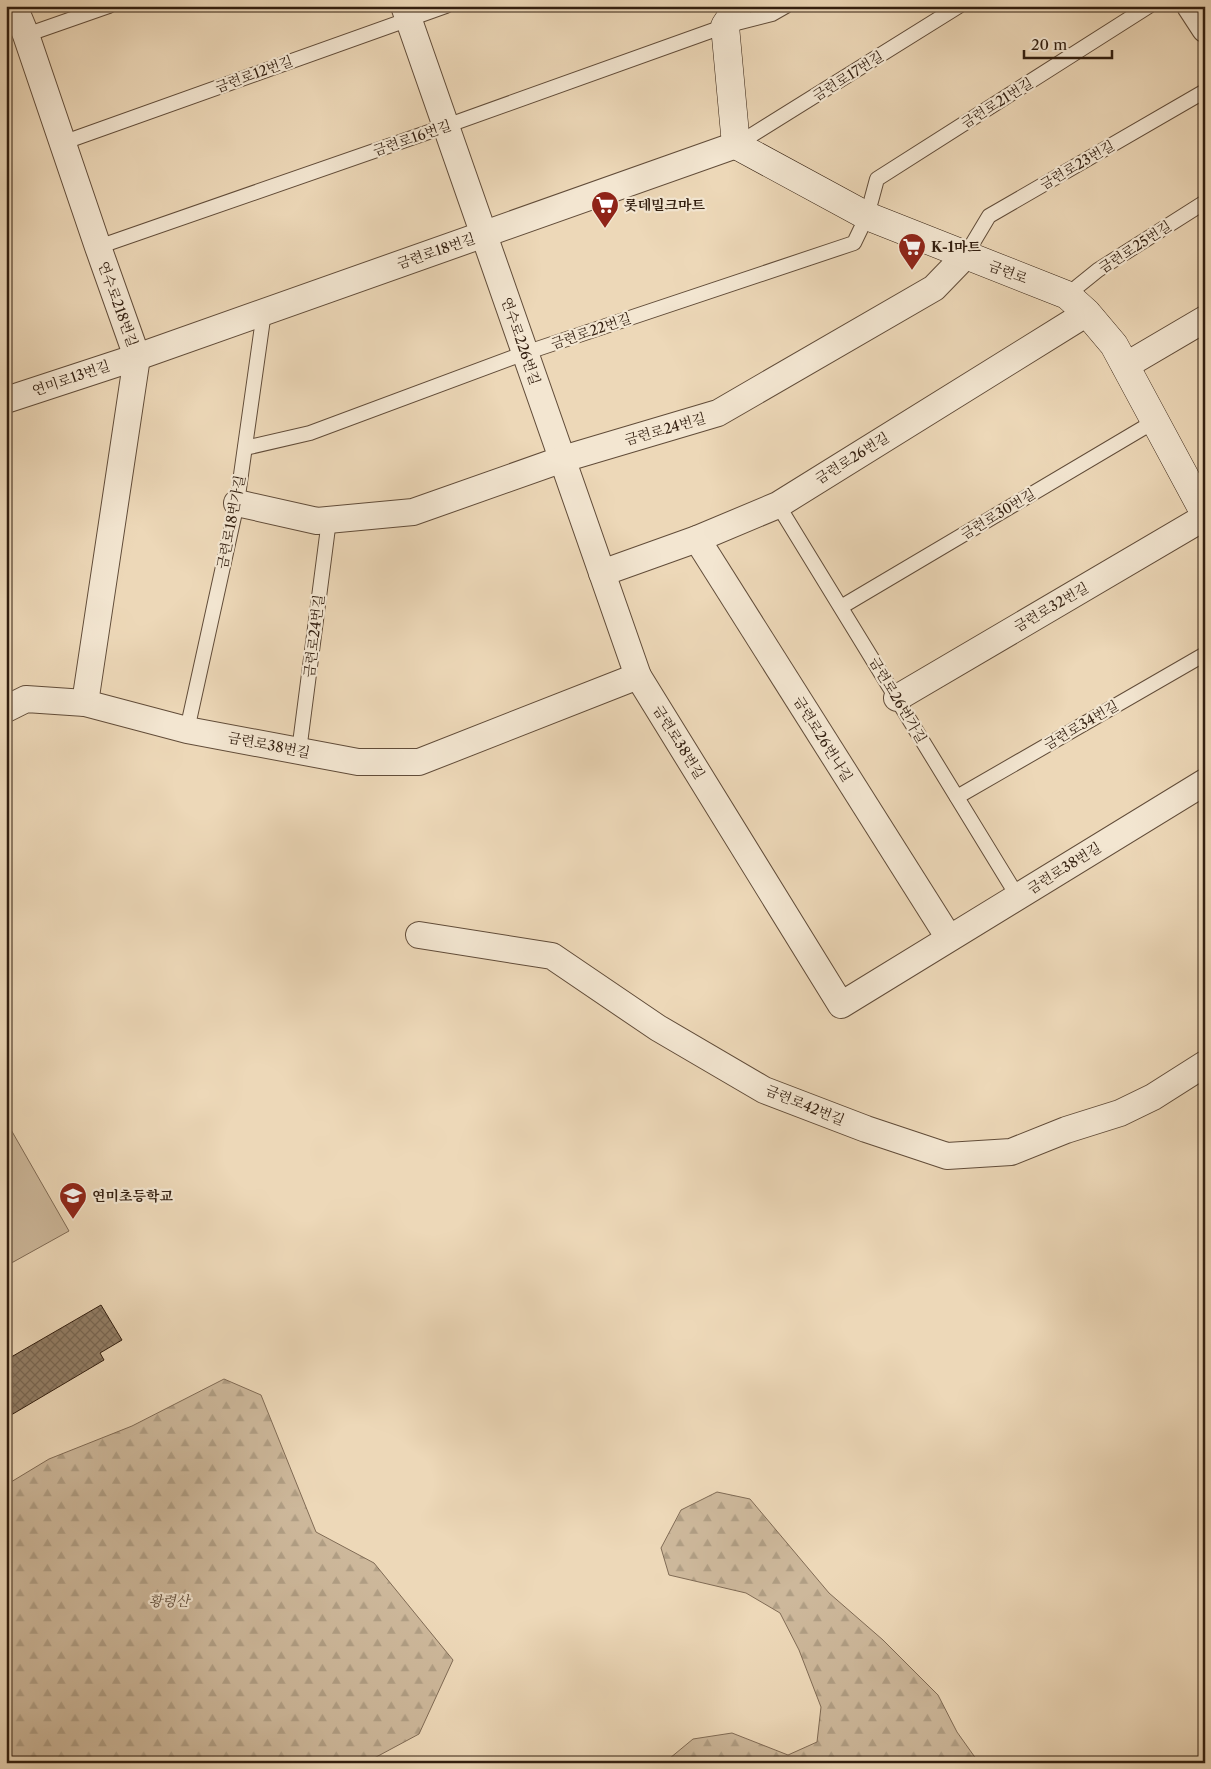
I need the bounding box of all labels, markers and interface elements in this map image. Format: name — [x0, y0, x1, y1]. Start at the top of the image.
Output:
scale bar — [1024, 28, 1111, 60]
text: 20 m — [1031, 35, 1067, 54]
street label: 금련로17번길 — [809, 47, 887, 105]
street label: 금련로12번길 — [213, 52, 295, 96]
street label: 금련로21번길 — [958, 74, 1036, 132]
street label: 금련로16번길 — [370, 116, 454, 160]
street label: 금련로23번길 — [1036, 136, 1118, 194]
supermarket icon: 롯데밀크마트 — [590, 190, 620, 229]
place label: 롯데밀크마트 — [624, 196, 706, 214]
street label: 금련로25번길 — [1095, 217, 1175, 277]
street label: 금련로18번길 — [394, 229, 478, 273]
supermarket icon: K-1마트 — [897, 232, 927, 271]
place label: K-1마트 — [931, 238, 982, 256]
street label: 금련로 — [986, 256, 1031, 288]
street label: 연수로218번길 — [94, 259, 142, 349]
street label: 연수로226번길 — [498, 295, 544, 387]
street label: 금련로22번길 — [548, 309, 634, 353]
street label: 연미로13번길 — [30, 356, 112, 400]
street label: 금련로24번길 — [622, 409, 708, 449]
street label: 금련로26번길 — [812, 428, 892, 488]
street label: 금련로18번가길 — [213, 473, 249, 571]
street label: 금련로30번길 — [957, 485, 1039, 543]
street label: 금련로32번길 — [1010, 578, 1092, 636]
street label: 금련로24번길 — [300, 593, 328, 679]
street label: 금련로26번가길 — [865, 654, 931, 746]
street label: 금련로26번나길 — [790, 693, 856, 785]
street label: 금련로34번길 — [1040, 696, 1122, 754]
street label: 금련로38번길 — [649, 702, 709, 782]
street label: 금련로38번길 — [226, 728, 312, 762]
street label: 금련로38번길 — [1024, 838, 1104, 898]
street label: 금련로42번길 — [763, 1081, 847, 1129]
school or university icon: 연미초등학교 — [58, 1181, 88, 1220]
place label: 연미초등학교 — [92, 1187, 174, 1205]
park label: 황령산 — [149, 1592, 192, 1610]

